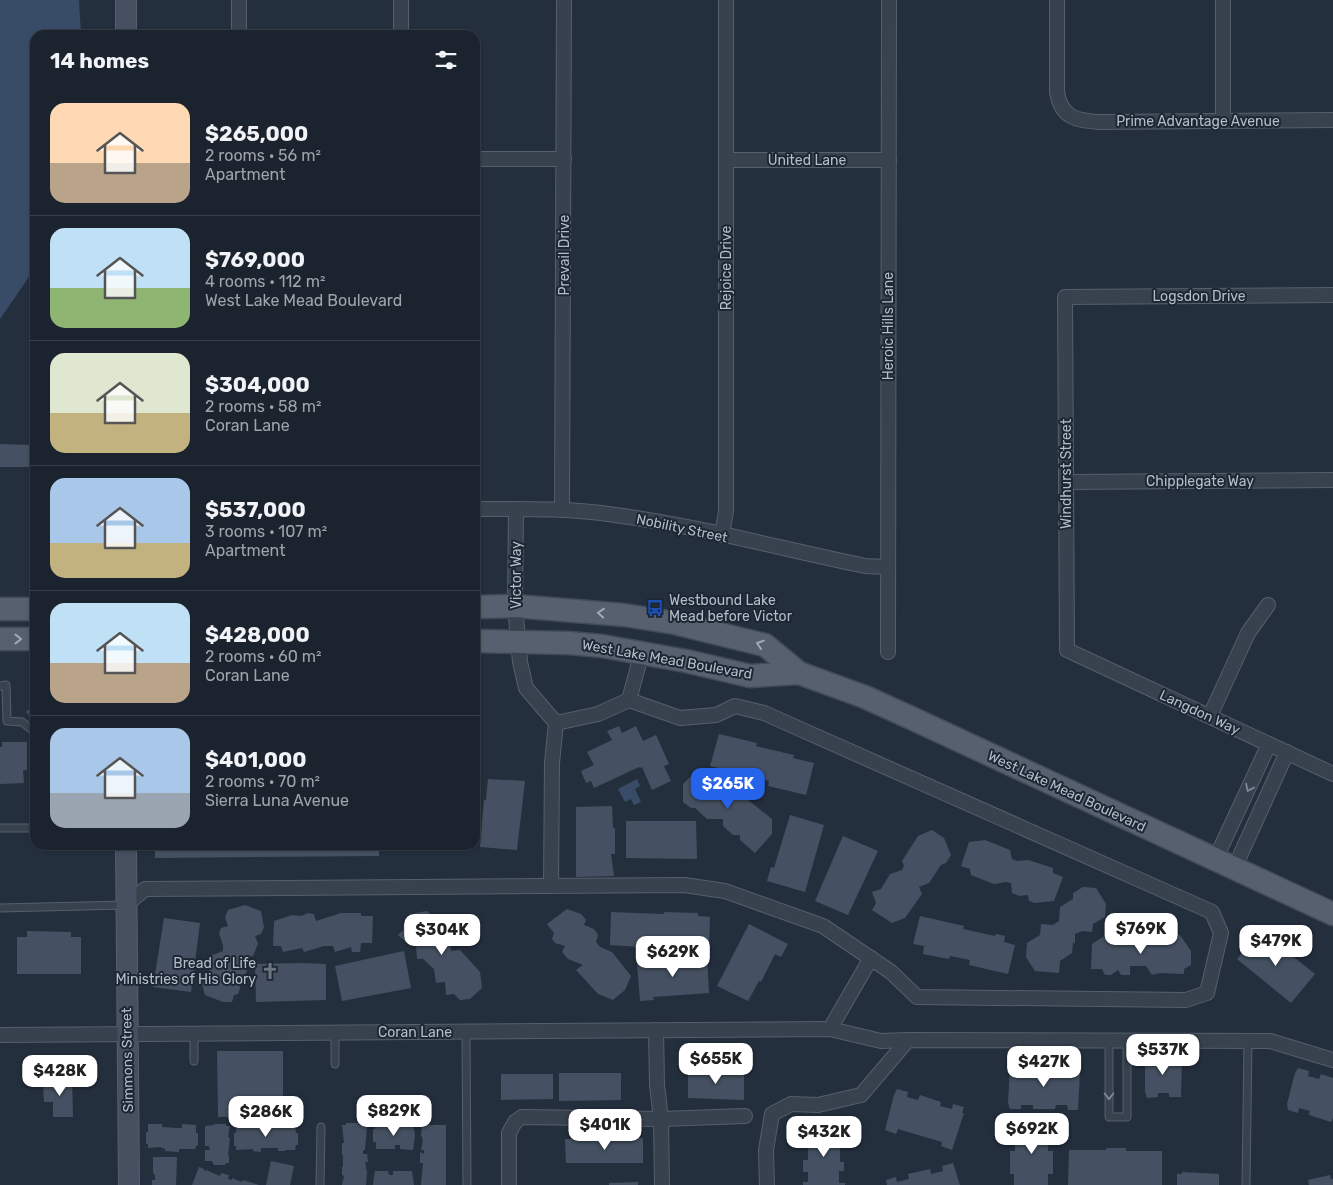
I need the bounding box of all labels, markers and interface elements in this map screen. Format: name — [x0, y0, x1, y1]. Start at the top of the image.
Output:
icon: filters — [432, 46, 460, 74]
text: 14 homes — [50, 48, 149, 73]
street label: Prime Advantage Avenue — [1116, 113, 1280, 130]
text: $265,000 — [205, 121, 308, 146]
icon: home — [90, 123, 150, 183]
text: 2 rooms · 56 m² — [205, 146, 321, 165]
street label: United Lane — [768, 152, 847, 169]
text: Apartment — [205, 165, 285, 184]
street label: Prevail Drive — [556, 214, 573, 295]
street label: Rejoice Drive — [718, 226, 735, 310]
text: $769,000 — [205, 247, 305, 272]
icon: home — [90, 248, 150, 308]
text: 4 rooms · 112 m² — [205, 272, 325, 291]
street label: Heroic Hills Lane — [880, 272, 897, 380]
street label: Logsdon Drive — [1152, 288, 1246, 305]
text: West Lake Mead Boulevard — [205, 291, 402, 310]
text: $304,000 — [205, 372, 310, 397]
icon: home — [90, 373, 150, 433]
text: 2 rooms · 58 m² — [205, 397, 321, 416]
text: Coran Lane — [205, 416, 290, 435]
street label: Windhurst Street — [1058, 418, 1075, 529]
street label: Chipplegate Way — [1146, 473, 1254, 490]
text: $537,000 — [205, 497, 306, 522]
icon: home — [90, 498, 150, 558]
street label: Nobility Street — [635, 511, 730, 547]
text: 3 rooms · 107 m² — [205, 522, 327, 541]
text: Apartment — [205, 541, 285, 560]
street label: Victor Way — [508, 541, 525, 609]
place label: Westbound Lake Mead before Victor — [669, 592, 793, 625]
bus stop icon: Westbound Lake Mead before Victor — [645, 598, 665, 618]
one-way arrow — [597, 608, 605, 619]
text: $428,000 — [205, 622, 310, 647]
icon: home — [90, 623, 150, 683]
one-way arrow — [14, 634, 22, 644]
street label: West Lake Mead Boulevard — [580, 636, 753, 683]
one-way arrow — [756, 640, 765, 650]
text: 2 rooms · 60 m² — [205, 647, 322, 666]
text: Coran Lane — [205, 666, 290, 685]
street label: Langdon Way — [1157, 686, 1243, 739]
text: $401,000 — [205, 747, 307, 772]
street label: West Lake Mead Boulevard — [985, 747, 1149, 836]
icon: home — [90, 748, 150, 808]
pin: $265K — [693, 768, 763, 810]
text: 2 rooms · 70 m² — [205, 772, 320, 791]
text: $265K — [702, 774, 754, 793]
one-way arrow — [1244, 783, 1255, 792]
text: Sierra Luna Avenue — [205, 791, 349, 810]
pin: $769K — [1106, 912, 1176, 955]
pin: $304K — [407, 914, 477, 956]
text: $769K — [1116, 919, 1166, 938]
text: $304K — [415, 920, 469, 939]
pin: $479K — [1241, 924, 1311, 967]
text: $479K — [1250, 931, 1302, 950]
pin: $629K — [638, 936, 708, 978]
text: $629K — [647, 942, 699, 961]
place label: Bread of Life Ministries of His Glory — [115, 955, 256, 988]
church icon: Bread of Life Ministries of His Glory — [260, 961, 280, 981]
street label: Simmons Street — [118, 1007, 137, 1112]
street label: Coran Lane — [378, 1024, 452, 1041]
pin: $537K — [1128, 1034, 1198, 1076]
text: $537K — [1137, 1040, 1189, 1059]
pin: $655K — [681, 1042, 751, 1085]
pin: $427K — [1009, 1046, 1079, 1088]
text: $655K — [690, 1049, 742, 1068]
text: $427K — [1018, 1052, 1070, 1071]
pin: $428K — [25, 1054, 95, 1097]
text: $428K — [33, 1061, 87, 1080]
one-way arrow — [1104, 1092, 1114, 1100]
pin: $829K — [359, 1094, 429, 1137]
pin: $286K — [231, 1096, 301, 1138]
text: $829K — [368, 1101, 420, 1120]
text: $286K — [240, 1102, 292, 1121]
pin: $401K — [570, 1108, 640, 1151]
pin: $692K — [997, 1112, 1067, 1155]
text: $401K — [579, 1115, 631, 1134]
pin: $432K — [789, 1116, 859, 1158]
text: $692K — [1006, 1119, 1058, 1138]
text: $432K — [797, 1122, 851, 1141]

